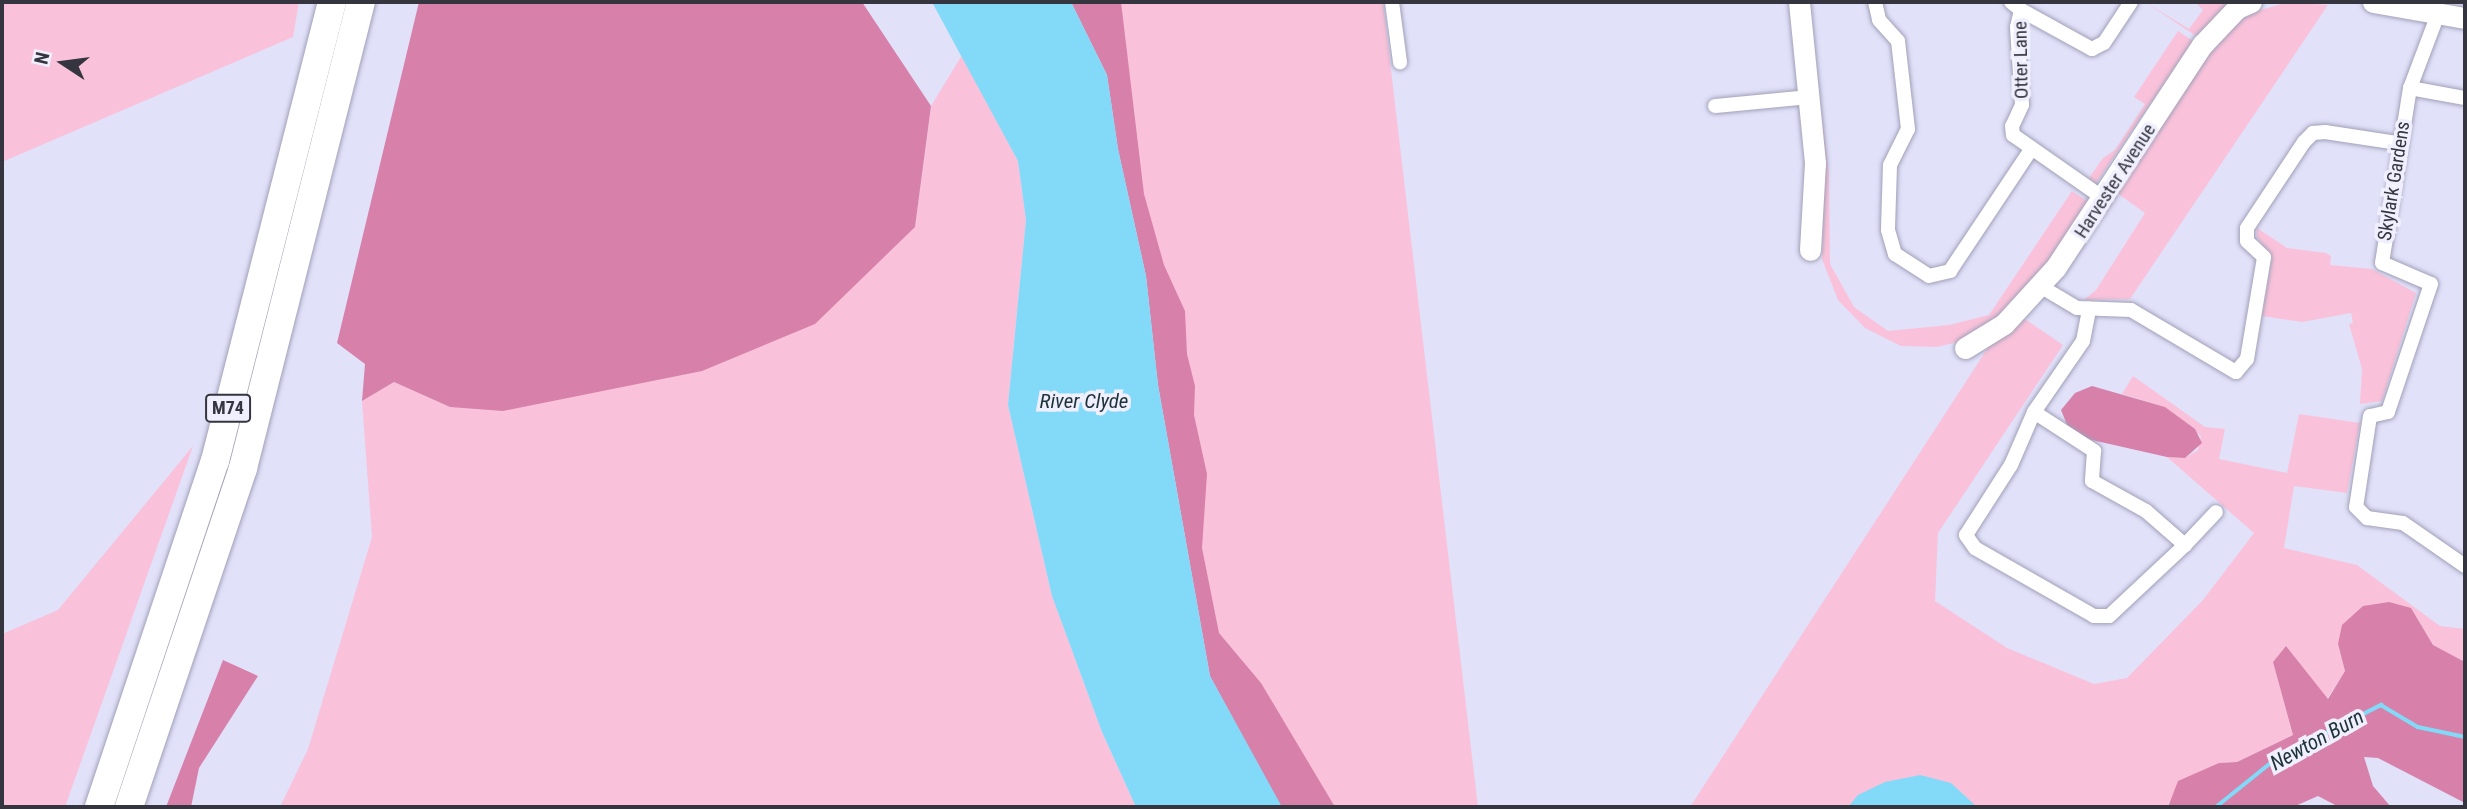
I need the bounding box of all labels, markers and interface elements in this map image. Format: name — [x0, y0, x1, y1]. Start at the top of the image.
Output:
street label: Otter Lane — [2009, 21, 2033, 99]
north arrow — [28, 28, 98, 98]
text: N — [30, 50, 55, 66]
street label: Harvester Avenue — [2070, 120, 2160, 242]
street label: Skylark Gardens — [2373, 120, 2415, 242]
water label: River Clyde — [1040, 388, 1128, 414]
road number: M74 — [204, 394, 252, 422]
water label: Newton Burn — [2266, 704, 2368, 776]

